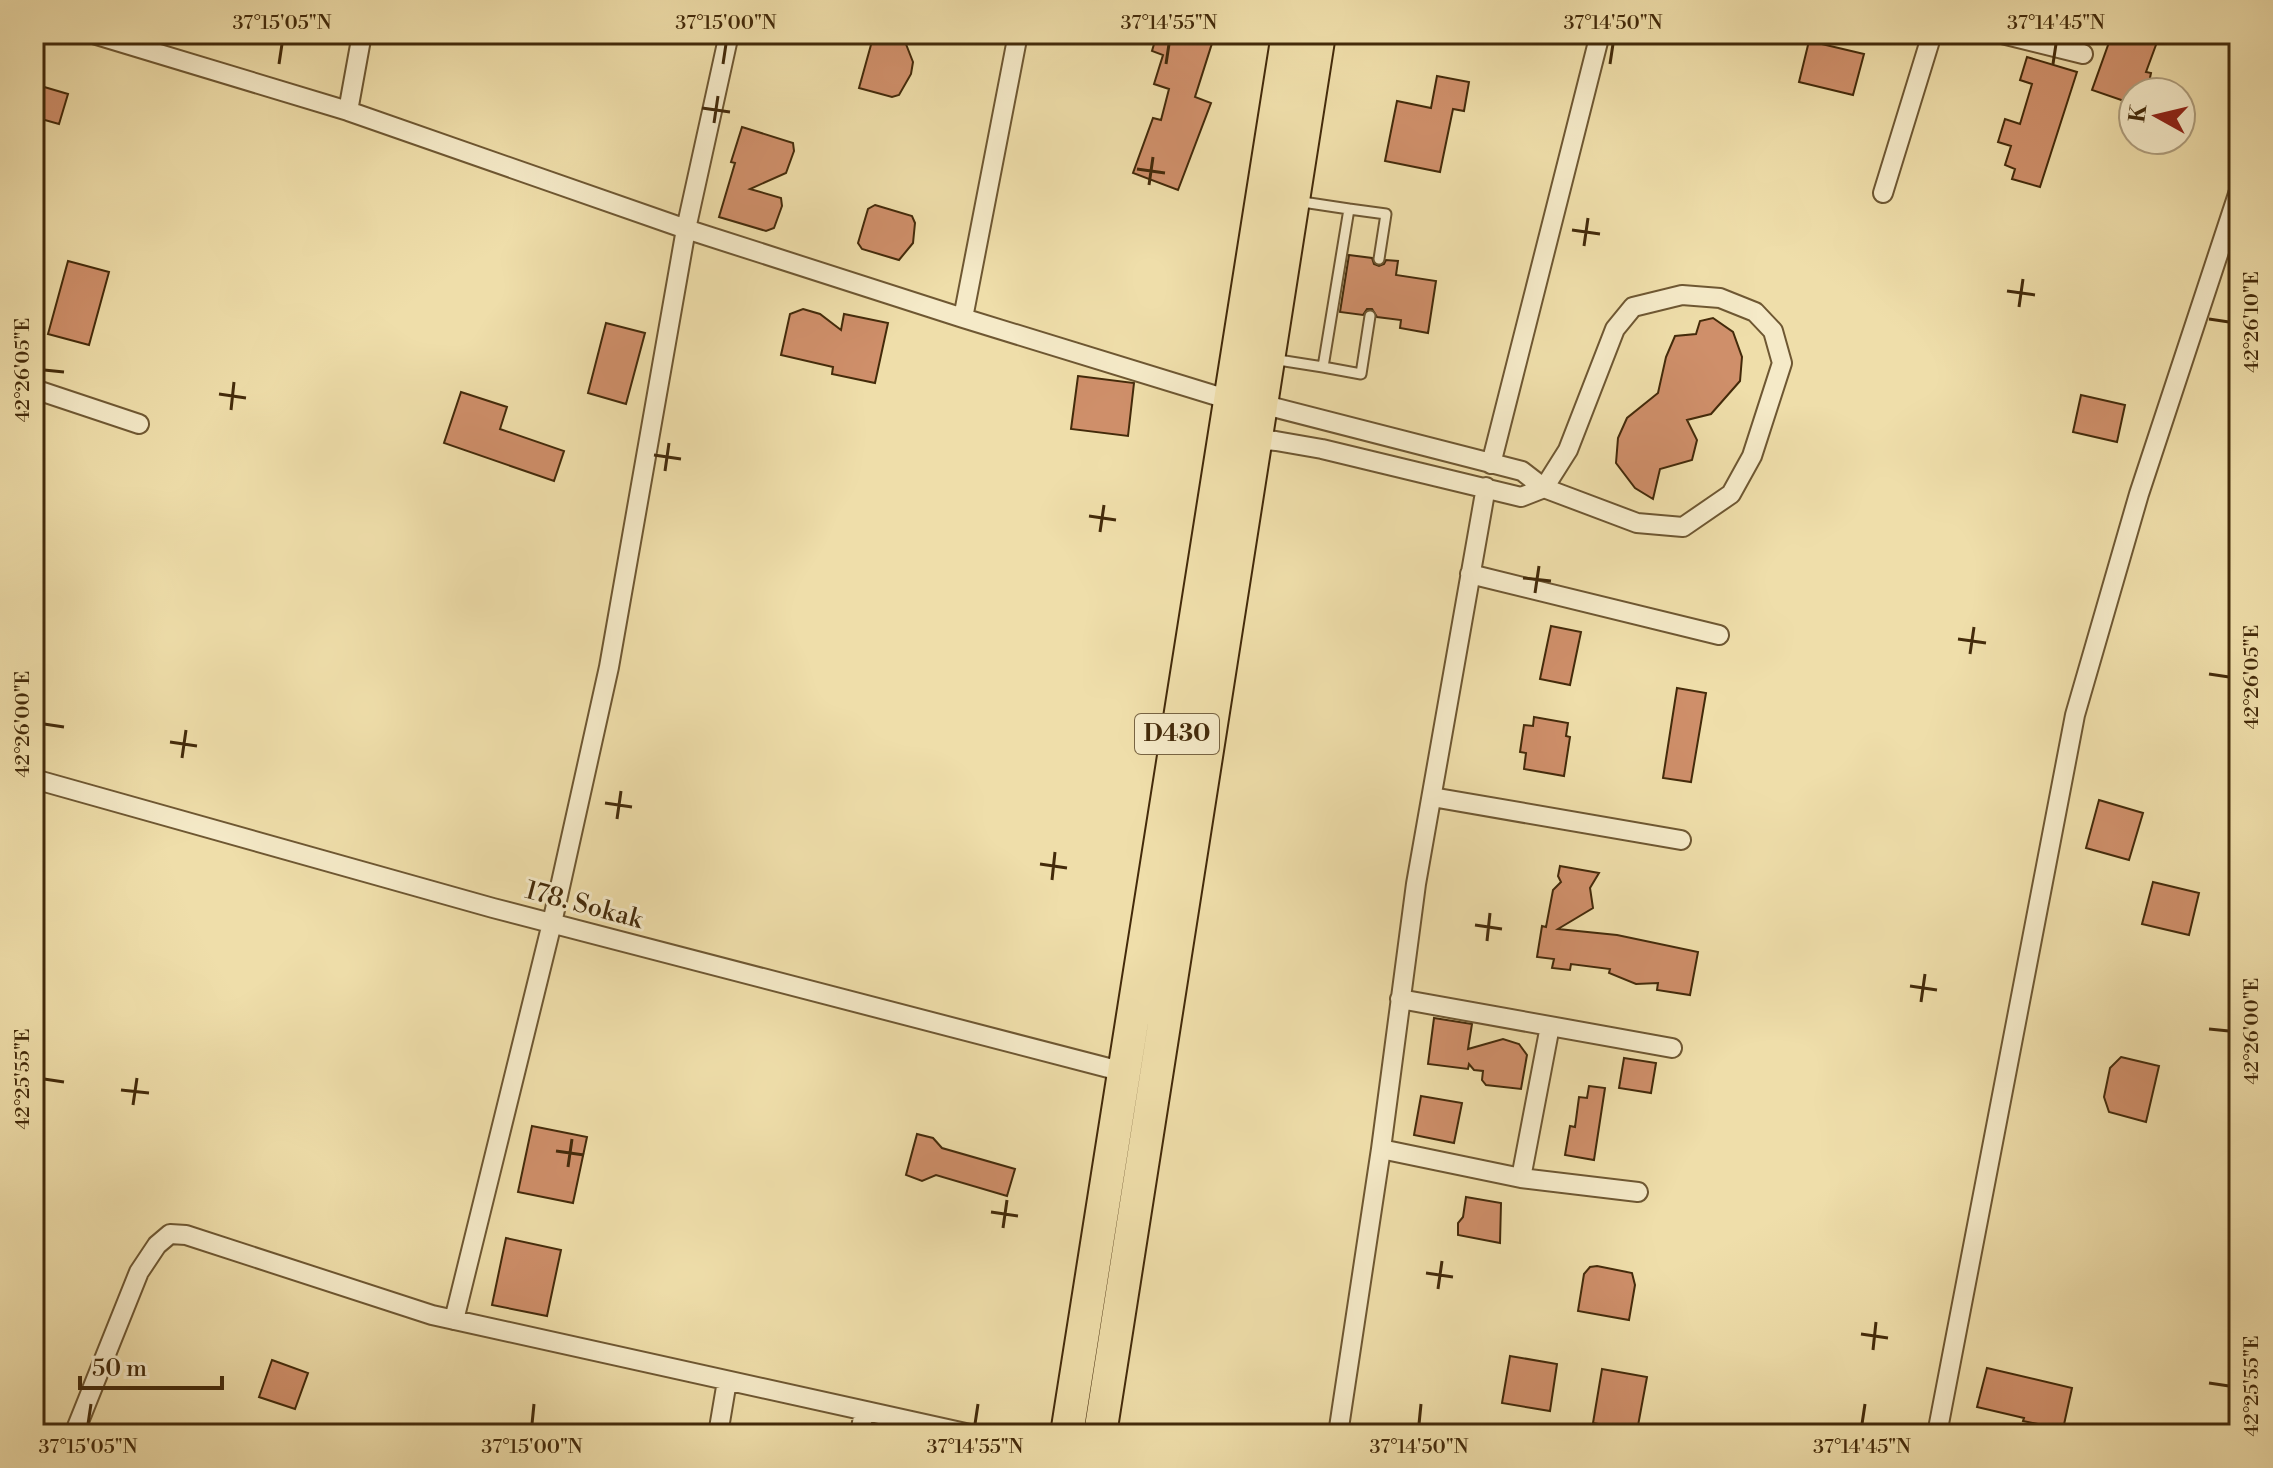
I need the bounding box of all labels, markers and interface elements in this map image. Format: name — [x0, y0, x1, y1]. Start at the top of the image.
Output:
text: 37°15'05"N — [232, 11, 332, 36]
text: 37°15'00"N — [675, 11, 777, 36]
text: 37°14'55"N — [1121, 11, 1218, 36]
text: 37°14'50"N — [1563, 11, 1663, 36]
text: 37°14'45"N — [2007, 11, 2105, 36]
north arrow — [2117, 76, 2197, 156]
text: K — [2124, 102, 2153, 124]
text: 42°26'10"E — [2240, 271, 2265, 373]
text: 42°26'05"E — [11, 318, 36, 422]
text: 42°26'05"E — [2240, 625, 2265, 729]
text: 42°26'00"E — [11, 671, 36, 777]
road number: D430 — [1135, 714, 1219, 754]
street label: 178. Sokak — [522, 874, 648, 936]
text: 42°26'00"E — [2240, 978, 2265, 1084]
text: 42°25'55"E — [11, 1028, 36, 1130]
text: 42°25'55"E — [2240, 1335, 2265, 1437]
scale bar — [80, 1340, 222, 1390]
text: 50 m — [92, 1354, 147, 1384]
text: 37°15'05"N — [38, 1435, 138, 1460]
text: 37°15'00"N — [481, 1435, 583, 1460]
text: 37°14'55"N — [927, 1435, 1024, 1460]
text: 37°14'50"N — [1369, 1435, 1469, 1460]
text: 37°14'45"N — [1813, 1435, 1911, 1460]

